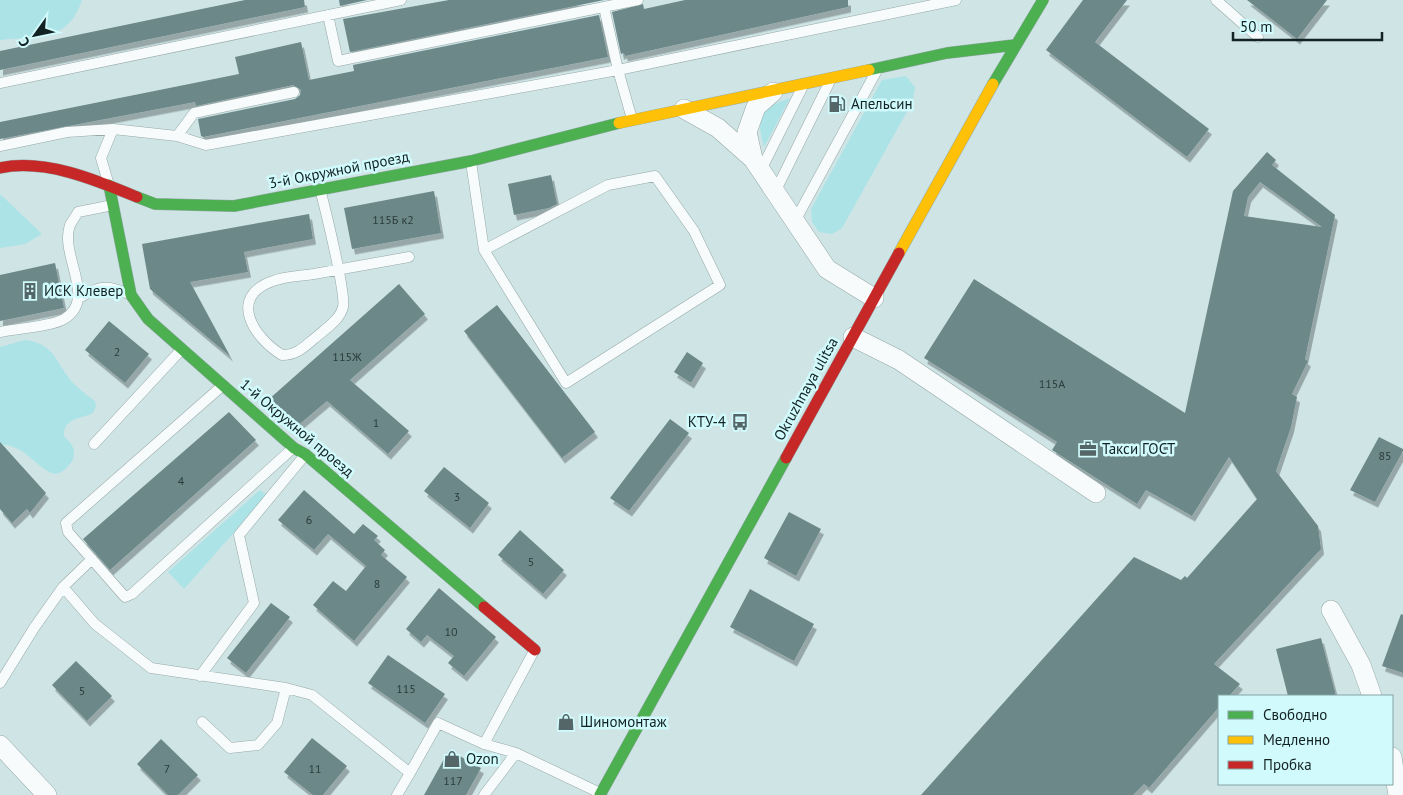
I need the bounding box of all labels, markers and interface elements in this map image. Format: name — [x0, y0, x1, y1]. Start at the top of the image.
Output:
north arrow — [10, 10, 60, 60]
scale bar — [1233, 10, 1382, 42]
text: 50 m — [1240, 17, 1273, 36]
text: С — [14, 34, 34, 50]
fuel station icon: Апельсин — [827, 94, 847, 114]
place label: Апельсин — [851, 94, 913, 113]
street label: 3-й Окружной проезд — [267, 147, 411, 192]
house number: 115Б к2 — [372, 212, 414, 227]
building icon: ИСК Клевер — [20, 281, 40, 301]
place label: ИСК Клевер — [44, 281, 123, 300]
street label: Okruzhnaya ulitsa — [769, 334, 842, 444]
house number: 2 — [114, 344, 120, 359]
house number: 115Ж — [332, 349, 362, 364]
street label: 1-й Окружной проезд — [236, 374, 358, 481]
house number: 115А — [1039, 376, 1065, 391]
place label: КТУ-4 — [688, 412, 726, 431]
bus stop icon: КТУ-4 — [730, 412, 750, 432]
house number: 1 — [373, 415, 379, 430]
office icon: Такси ГОСТ — [1078, 439, 1098, 459]
place label: Такси ГОСТ — [1102, 439, 1176, 458]
house number: 85 — [1378, 448, 1392, 463]
house number: 4 — [178, 473, 185, 488]
house number: 3 — [454, 489, 460, 504]
house number: 6 — [306, 512, 312, 527]
house number: 5 — [528, 554, 534, 569]
house number: 8 — [374, 576, 380, 591]
house number: 10 — [444, 624, 458, 639]
house number: 115 — [396, 681, 416, 696]
house number: 5 — [79, 683, 85, 698]
legend — [1218, 695, 1393, 785]
text: Свободно — [1263, 705, 1327, 724]
shop icon: Шиномонтаж — [556, 712, 576, 732]
place label: Шиномонтаж — [580, 712, 667, 731]
text: Медленно — [1263, 730, 1330, 749]
shop icon: Ozon — [442, 749, 462, 769]
place label: Ozon — [466, 749, 499, 768]
text: Пробка — [1263, 755, 1312, 774]
house number: 7 — [164, 761, 170, 776]
house number: 11 — [308, 761, 322, 776]
house number: 117 — [443, 773, 463, 788]

